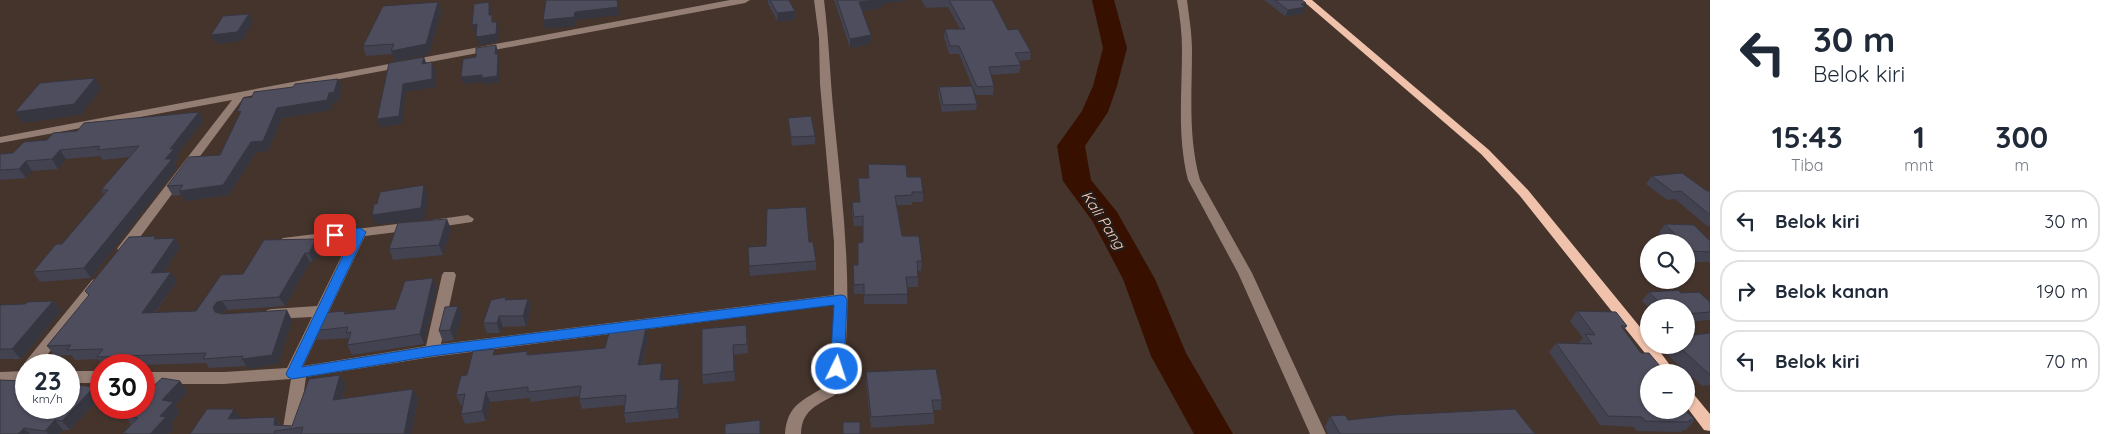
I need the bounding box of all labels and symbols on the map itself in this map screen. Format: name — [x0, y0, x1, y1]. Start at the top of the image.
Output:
water label: Kali Pang — [1077, 187, 1130, 254]
pin — [314, 214, 356, 256]
position arrow — [810, 342, 862, 394]
speed limit sign: 30 — [90, 354, 155, 419]

